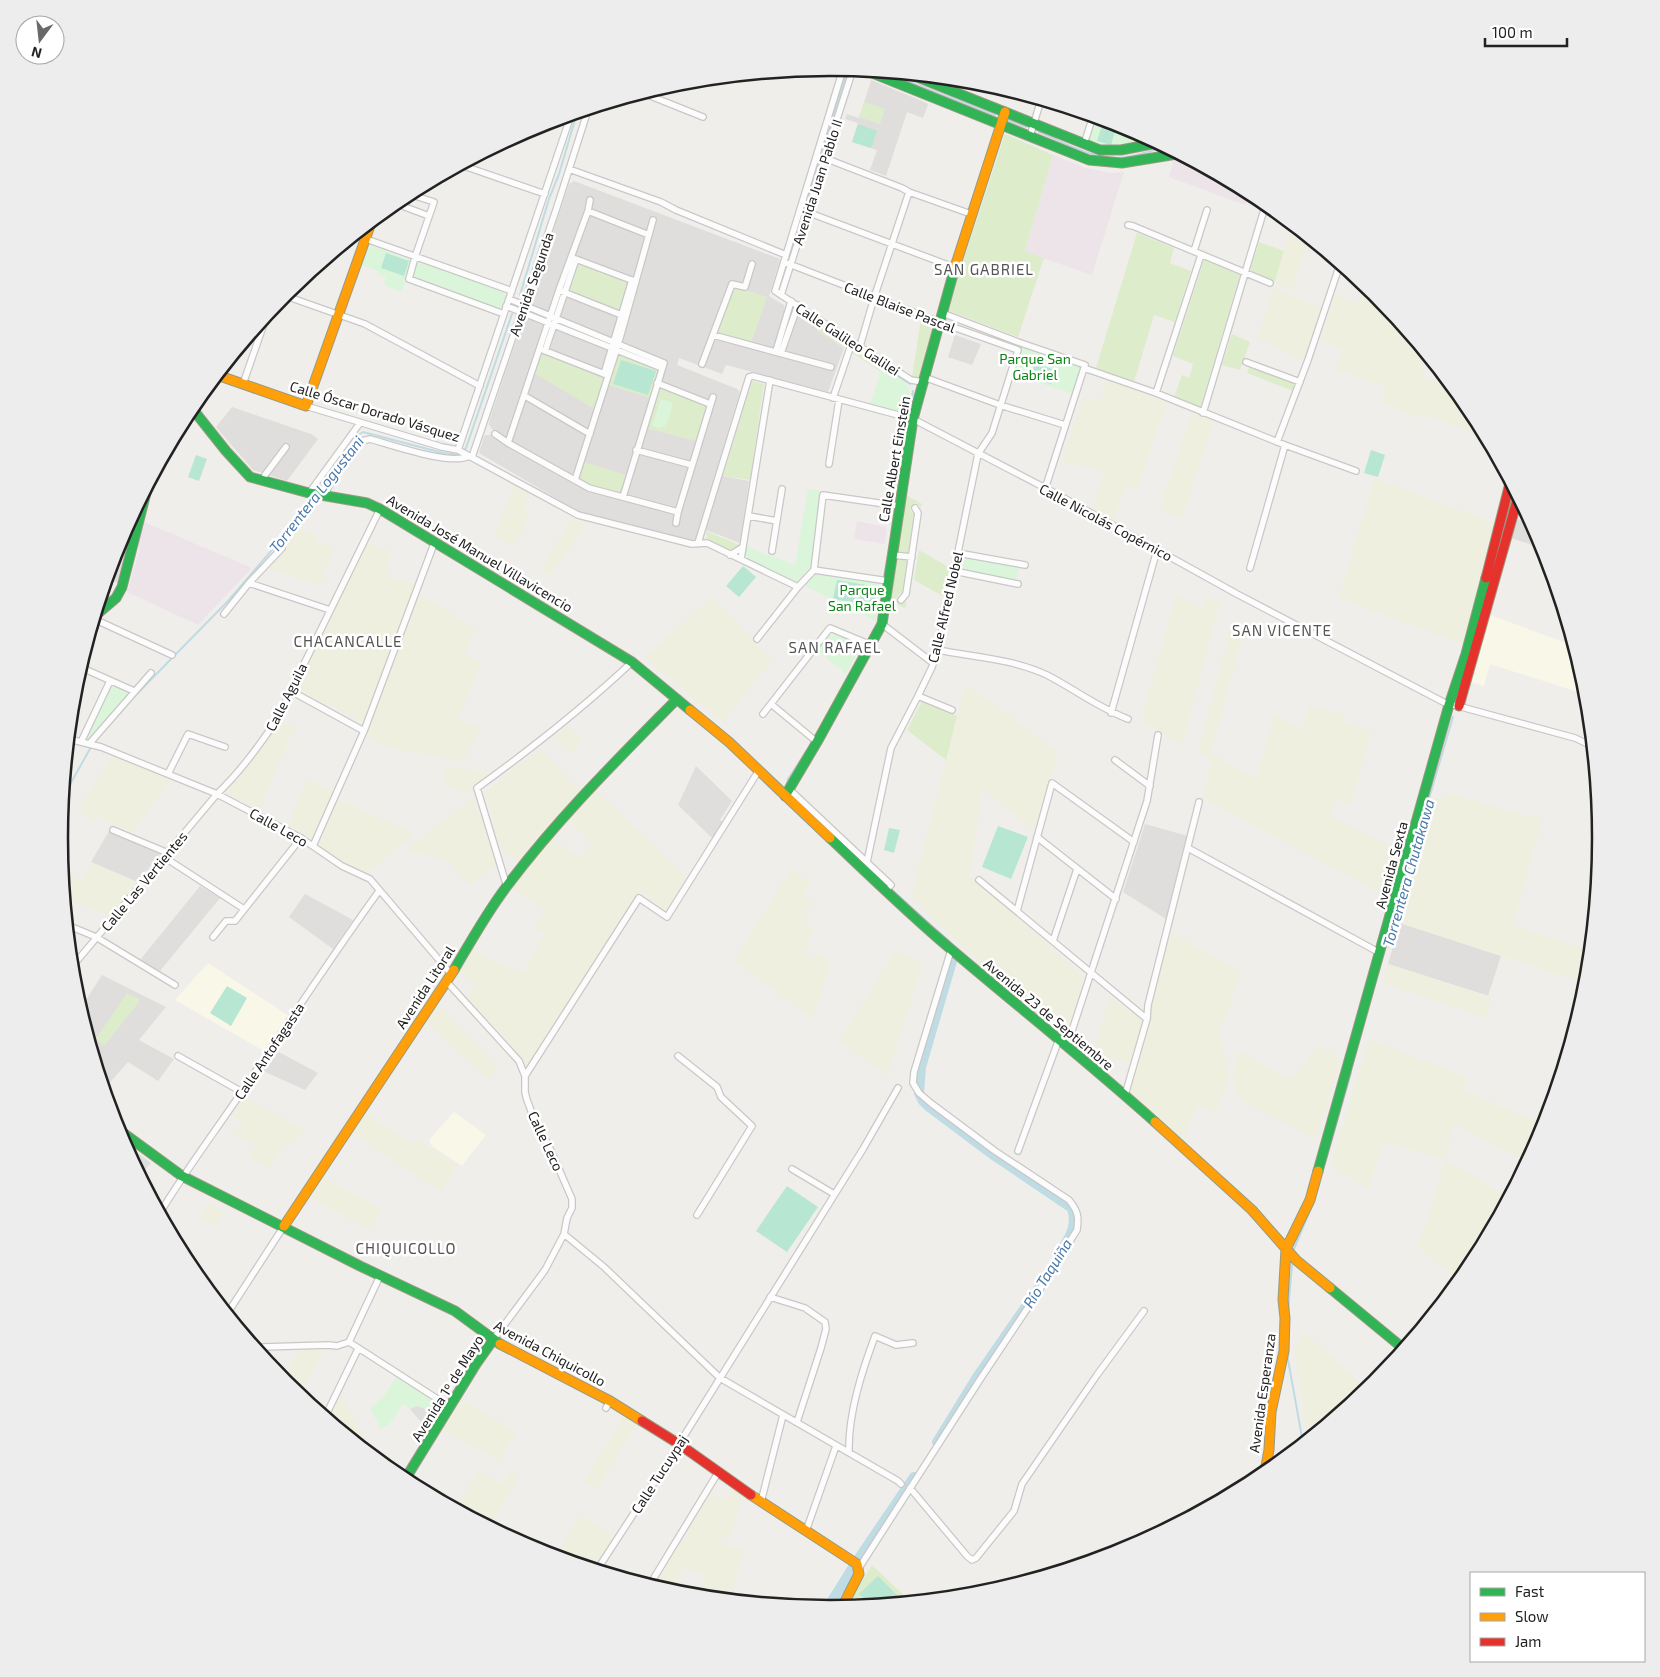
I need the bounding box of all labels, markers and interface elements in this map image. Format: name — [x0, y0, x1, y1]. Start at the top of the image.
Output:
north arrow — [15, 15, 65, 65]
scale bar — [1485, 15, 1568, 47]
text: 100 m — [1492, 23, 1533, 41]
text: N — [29, 44, 44, 63]
street label: Avenida Juan Pablo II — [789, 117, 845, 247]
street label: Avenida Segunda — [505, 230, 557, 338]
district label: SAN GABRIEL — [934, 260, 1034, 278]
street label: Calle Blaise Pascal — [842, 278, 959, 336]
street label: Calle Galileo Galilei — [793, 299, 903, 379]
park label: Parque San Gabriel — [999, 350, 1071, 383]
street label: Calle Óscar Dorado Vásquez — [288, 377, 462, 445]
street label: Calle Albert Einstein — [875, 395, 913, 523]
water label: Torrentera Logustani — [265, 432, 367, 556]
street label: Calle Nicolás Copérnico — [1037, 480, 1175, 564]
street label: Avenida José Manuel Villavicencio — [384, 491, 576, 615]
street label: Calle Alfred Nobel — [924, 549, 966, 664]
park label: Parque San Rafael — [828, 581, 897, 614]
district label: SAN VICENTE — [1232, 621, 1332, 639]
district label: CHACANCALLE — [294, 632, 403, 650]
district label: SAN RAFAEL — [788, 638, 882, 656]
street label: Calle Aguila — [262, 660, 310, 734]
water label: Torrentera Chutakawa — [1378, 797, 1438, 949]
street label: Calle Leco — [247, 804, 311, 850]
street label: Avenida Sexta — [1371, 820, 1411, 910]
street label: Calle Las Vertientes — [97, 828, 191, 934]
street label: Avenida Litoral — [392, 942, 458, 1032]
street label: Avenida 23 de Septiembre — [981, 955, 1117, 1073]
street label: Calle Antofagasta — [230, 999, 308, 1103]
street label: Calle Leco — [525, 1108, 567, 1174]
water label: Río Taquiña — [1019, 1235, 1075, 1311]
district label: CHIQUICOLLO — [355, 1239, 457, 1258]
street label: Avenida Chiquicollo — [491, 1316, 609, 1390]
street label: Avenida 1º de Mayo — [407, 1332, 487, 1444]
street label: Avenida Esperanza — [1245, 1332, 1279, 1454]
street label: Calle Tucuypaj — [627, 1431, 691, 1517]
legend — [1470, 1572, 1645, 1662]
text: Fast — [1515, 1582, 1545, 1600]
text: Slow — [1515, 1607, 1549, 1625]
text: Jam — [1515, 1632, 1541, 1650]

